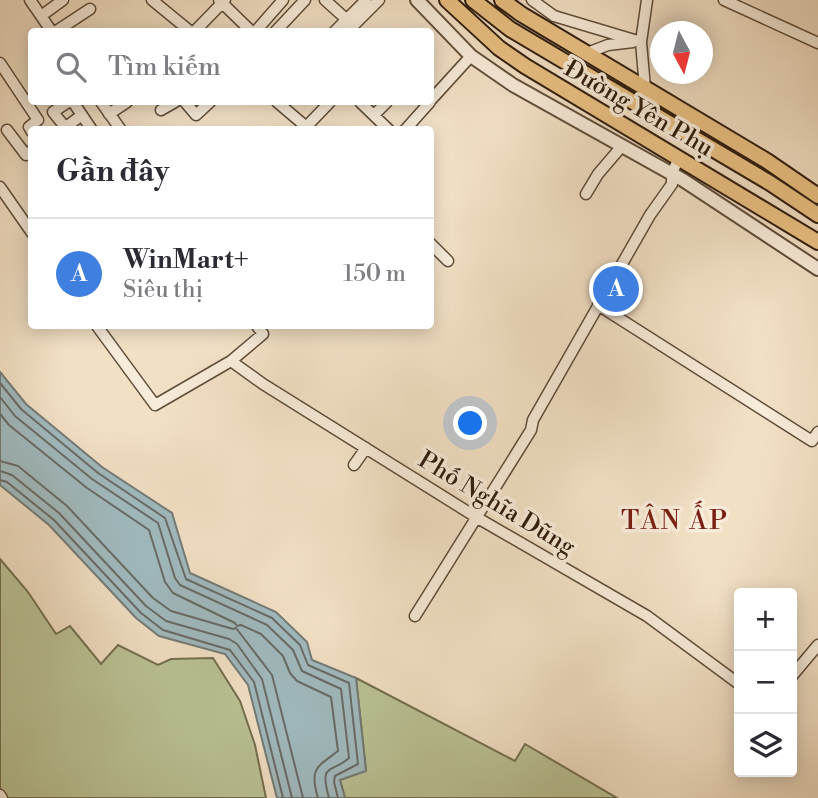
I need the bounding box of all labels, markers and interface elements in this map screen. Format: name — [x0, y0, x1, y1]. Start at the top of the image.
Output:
north arrow — [650, 21, 713, 84]
search box — [28, 28, 434, 105]
icon: search — [52, 48, 90, 86]
text: Tìm kiếm — [108, 51, 221, 83]
street label: Đường Yên Phụ — [559, 54, 719, 164]
text: Gần đây — [56, 153, 169, 191]
text: WinMart+ — [123, 244, 249, 276]
text: A — [71, 260, 87, 288]
text: 150 m — [343, 260, 406, 288]
pin: A — [593, 263, 639, 315]
text: Siêu thị — [123, 276, 203, 304]
your location — [453, 406, 487, 440]
street label: Phố Nghĩa Dũng — [413, 445, 581, 563]
district label: TÂN ẤP — [621, 500, 729, 537]
map controls — [734, 588, 797, 777]
button: + — [734, 588, 797, 651]
button: − — [734, 651, 797, 714]
button: layers — [734, 714, 797, 777]

